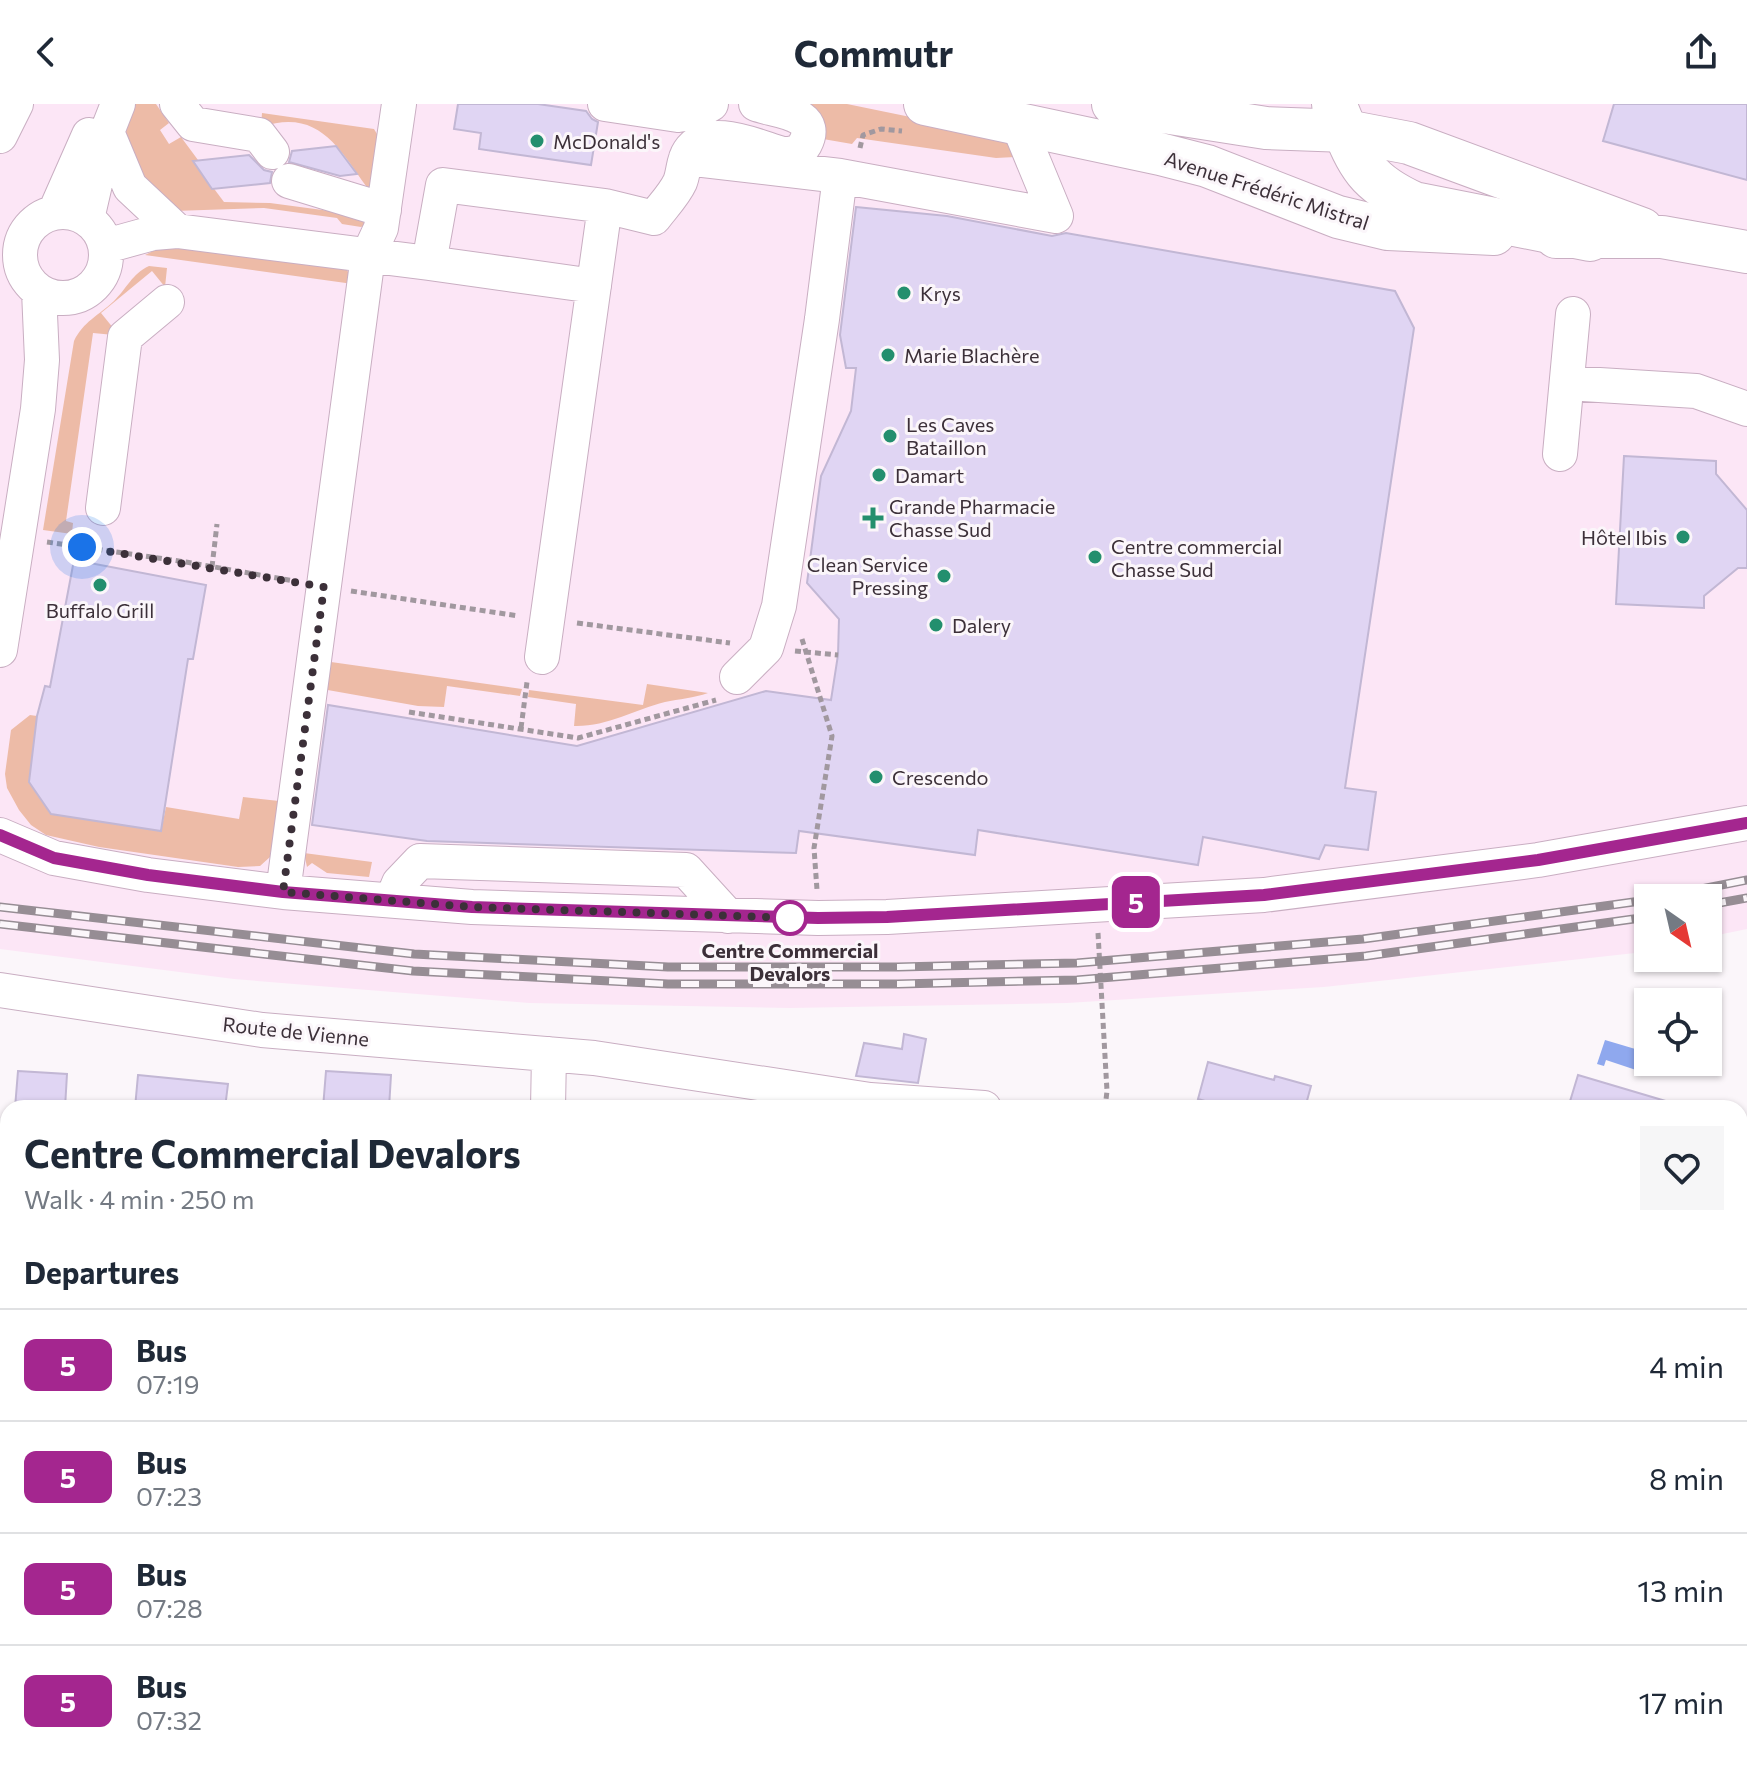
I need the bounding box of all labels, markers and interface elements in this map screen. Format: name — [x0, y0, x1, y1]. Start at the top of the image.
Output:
icon: back — [24, 30, 68, 74]
text: Commutr — [794, 30, 953, 74]
icon: share — [1679, 30, 1723, 74]
place label: McDonald's — [553, 129, 660, 153]
marker: McDonald's — [528, 132, 546, 150]
street label: Avenue Frédéric Mistral — [1162, 146, 1372, 234]
place label: Krys — [920, 281, 961, 305]
marker: Krys — [895, 284, 913, 302]
place label: Marie Blachère — [904, 343, 1039, 367]
marker: Marie Blachère — [879, 346, 897, 364]
place label: Les Caves Bataillon — [906, 412, 994, 459]
marker: Les Caves Bataillon — [881, 427, 899, 445]
place label: Damart — [895, 463, 964, 487]
marker: Damart — [870, 466, 888, 484]
place label: Grande Pharmacie Chasse Sud — [889, 494, 1055, 541]
marker: Grande Pharmacie Chasse Sud — [864, 509, 882, 527]
place label: Hôtel Ibis — [1581, 525, 1667, 549]
your location — [62, 527, 102, 567]
marker: Hôtel Ibis — [1674, 528, 1692, 546]
place label: Centre commercial Chasse Sud — [1111, 534, 1282, 581]
marker: Centre commercial Chasse Sud — [1086, 548, 1104, 566]
place label: Clean Service Pressing — [807, 552, 928, 599]
marker: Clean Service Pressing — [935, 567, 953, 585]
marker: Buffalo Grill — [91, 576, 109, 594]
place label: Buffalo Grill — [46, 598, 154, 622]
place label: Dalery — [952, 613, 1011, 637]
marker: Dalery — [927, 616, 945, 634]
place label: Crescendo — [892, 765, 988, 789]
marker: Crescendo — [867, 768, 885, 786]
line badge: 5 — [1110, 876, 1162, 928]
north arrow — [1634, 884, 1722, 972]
map controls — [1634, 884, 1722, 1076]
text: 5 — [1128, 885, 1144, 919]
marker: Centre Commercial Devalors — [773, 901, 807, 935]
place label: Centre Commercial Devalors — [702, 938, 878, 985]
button: locate — [1634, 988, 1722, 1076]
street label: Route de Vienne — [222, 1011, 370, 1051]
button: heart — [1640, 1126, 1724, 1210]
text: Centre Commercial Devalors — [24, 1129, 521, 1176]
text: Walk · 4 min · 250 m — [24, 1183, 254, 1214]
text: Departures — [24, 1253, 179, 1290]
text: Bus — [136, 1331, 187, 1368]
text: 4 min — [1649, 1347, 1724, 1384]
text: 5 — [60, 1348, 76, 1382]
text: 07:19 — [136, 1368, 200, 1399]
text: Bus — [136, 1443, 187, 1480]
text: 8 min — [1649, 1459, 1724, 1496]
text: 5 — [60, 1460, 76, 1494]
text: 07:23 — [136, 1480, 202, 1511]
text: Bus — [136, 1555, 187, 1592]
text: 13 min — [1637, 1571, 1724, 1608]
text: 5 — [60, 1572, 76, 1606]
text: 07:28 — [136, 1592, 203, 1623]
text: Bus — [136, 1667, 187, 1704]
text: 17 min — [1639, 1683, 1724, 1720]
text: 5 — [60, 1684, 76, 1718]
text: 07:32 — [136, 1704, 202, 1735]

